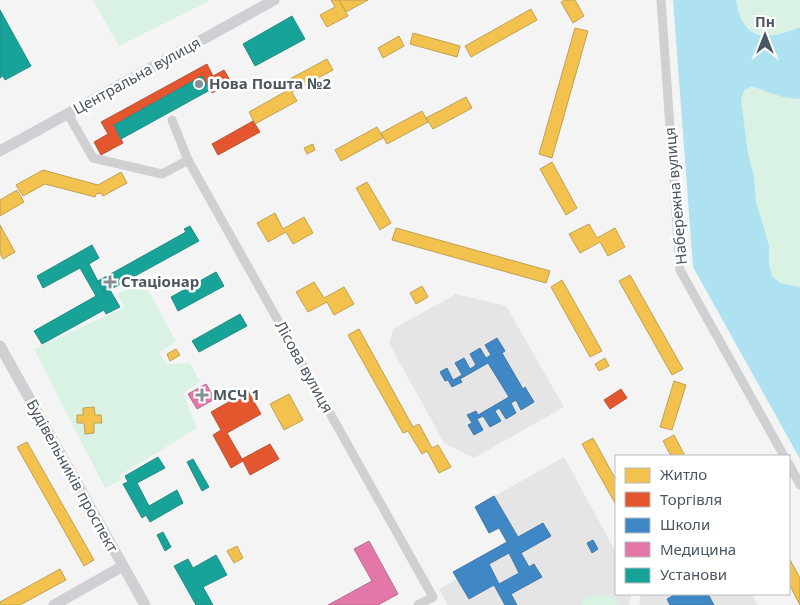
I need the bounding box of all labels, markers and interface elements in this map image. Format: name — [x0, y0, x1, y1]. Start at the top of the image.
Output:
north arrow — [740, 10, 790, 60]
text: Пн — [755, 12, 775, 31]
street label: Центральна вулиця — [69, 32, 204, 118]
place label: Нова Пошта №2 — [209, 73, 332, 93]
marker: Нова Пошта №2 — [193, 78, 205, 90]
street label: Набережна вулиця — [659, 127, 691, 266]
place label: Стаціонар — [121, 271, 199, 291]
marker: Стаціонар — [103, 275, 117, 289]
street label: Лісова вулиця — [271, 317, 338, 416]
place label: МСЧ 1 — [213, 384, 260, 404]
marker: МСЧ 1 — [195, 388, 209, 402]
street label: Будівельників проспект — [22, 395, 123, 556]
legend — [615, 455, 790, 595]
text: Житло — [660, 464, 707, 484]
text: Торгівля — [660, 489, 722, 509]
text: Школи — [660, 514, 710, 534]
text: Медицина — [660, 539, 736, 559]
text: Установи — [660, 564, 727, 584]

